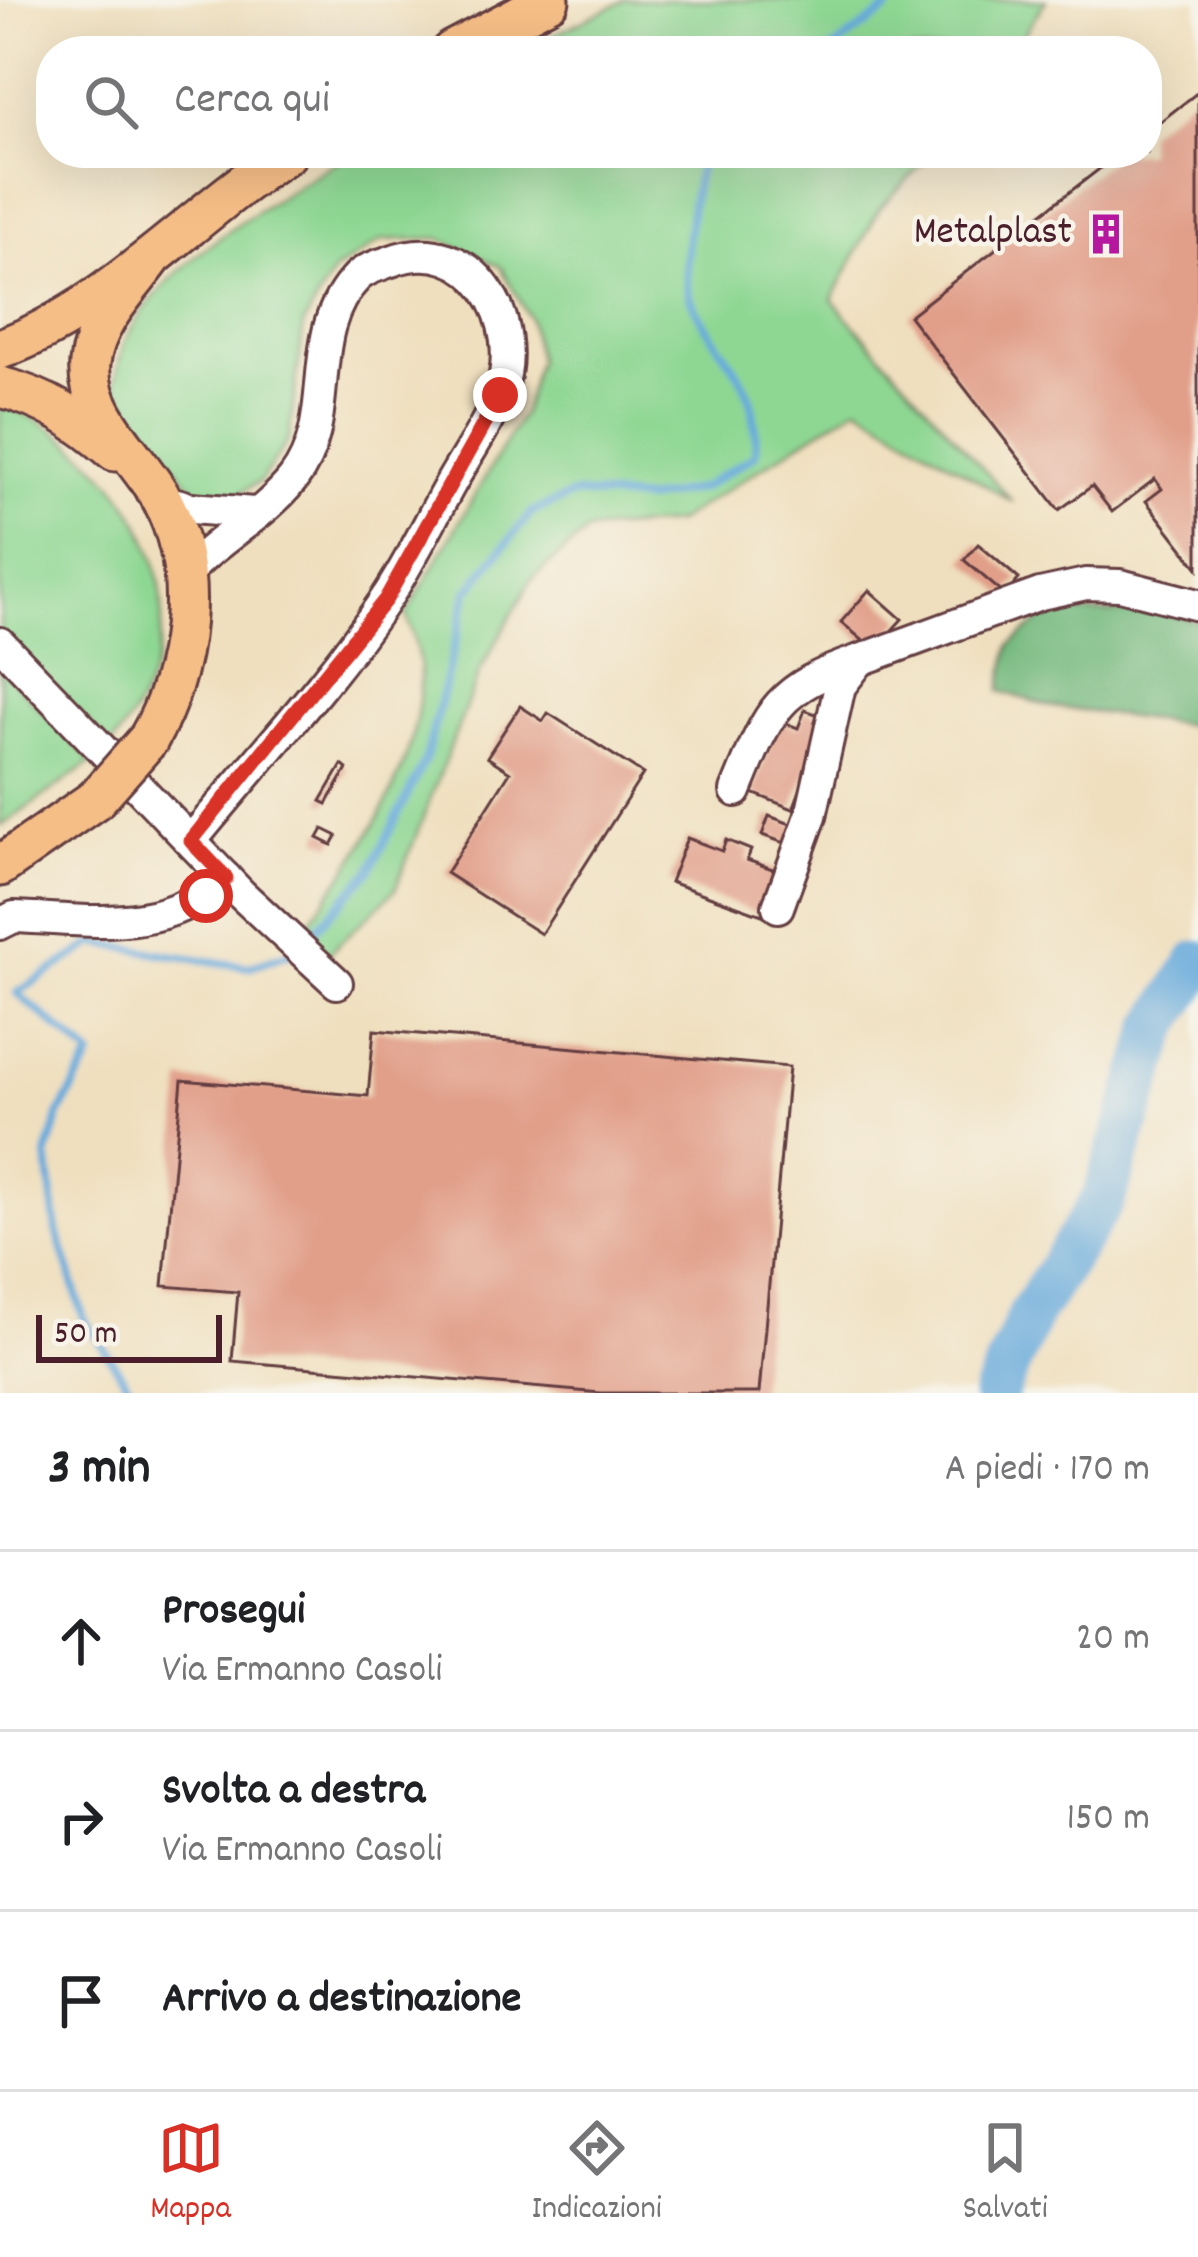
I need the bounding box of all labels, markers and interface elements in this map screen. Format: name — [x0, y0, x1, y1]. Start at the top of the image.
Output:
search box — [36, 36, 1162, 168]
icon: search — [78, 69, 144, 135]
text: Cerca qui — [174, 70, 330, 134]
place label: Metalplast — [914, 207, 1072, 262]
building icon: Metalplast — [1083, 211, 1129, 257]
route end — [473, 368, 527, 422]
route start — [179, 869, 233, 923]
scale bar — [36, 1309, 222, 1362]
text: 50 m — [54, 1312, 118, 1359]
text: 3 min — [48, 1435, 150, 1507]
text: A piedi · 170 m — [945, 1444, 1150, 1499]
text: Prosegui — [162, 1581, 305, 1645]
icon: ahead — [48, 1608, 114, 1674]
text: 20 m — [1076, 1613, 1150, 1668]
text: Via Ermanno Casoli — [162, 1645, 442, 1700]
text: Svolta a destra — [162, 1761, 425, 1825]
icon: right — [48, 1788, 114, 1854]
text: 150 m — [1066, 1793, 1150, 1848]
text: Via Ermanno Casoli — [162, 1825, 442, 1880]
icon: arrive — [48, 1968, 114, 2034]
text: Arrivo a destinazione — [162, 1969, 521, 2033]
tab: Mappa — [150, 2115, 231, 2234]
tab: Indicazioni — [532, 2115, 662, 2234]
tab: Salvati — [962, 2115, 1048, 2234]

